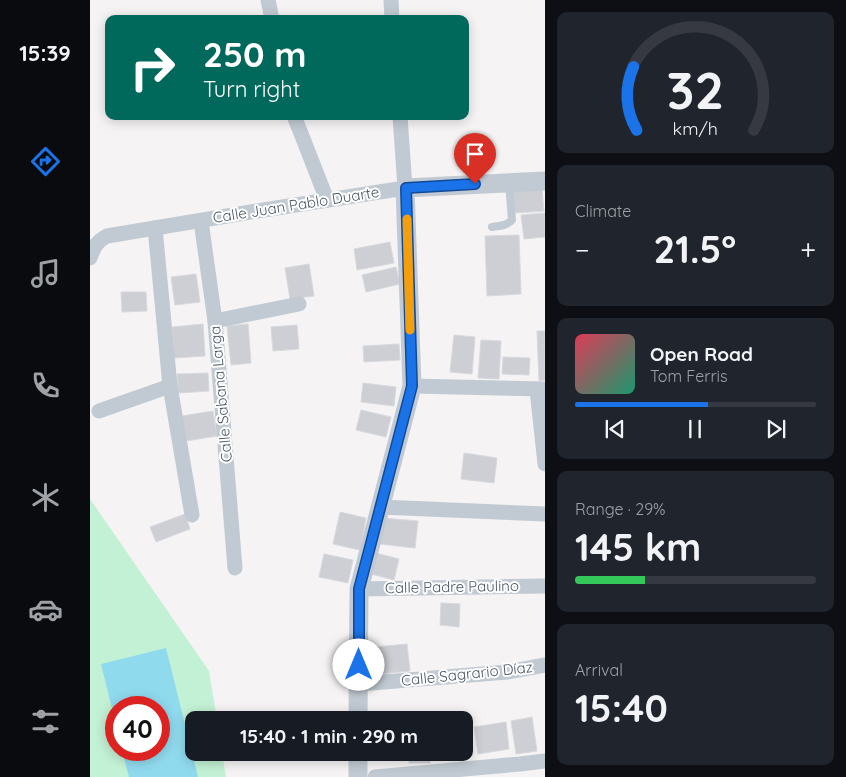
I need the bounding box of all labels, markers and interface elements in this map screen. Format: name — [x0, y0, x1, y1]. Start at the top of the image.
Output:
text: 250 m — [203, 32, 307, 76]
icon: right — [120, 35, 185, 100]
text: 15:39 — [19, 39, 71, 67]
text: 32 — [667, 57, 724, 122]
text: Turn right — [203, 75, 300, 103]
text: km/h — [673, 117, 718, 139]
pin — [454, 133, 496, 184]
icon: arrive — [461, 140, 489, 168]
icon: directions — [28, 144, 63, 179]
street label: Calle Juan Pablo Duarte — [211, 182, 381, 227]
text: Climate — [575, 201, 631, 221]
text: 21.5° — [654, 225, 736, 273]
text: − — [575, 232, 590, 267]
text: + — [800, 232, 816, 267]
icon: music — [28, 256, 63, 291]
street label: Calle Sabana Larga — [205, 325, 236, 463]
text: Open Road — [650, 342, 753, 366]
text: Tom Ferris — [650, 366, 727, 386]
icon: phone — [28, 368, 63, 403]
icon: previous — [601, 415, 629, 443]
icon: pause — [681, 415, 709, 443]
icon: next — [762, 415, 790, 443]
icon: climate — [28, 480, 63, 515]
text: Range · 29% — [575, 499, 666, 519]
text: 145 km — [575, 523, 701, 571]
street label: Calle Padre Paulino — [385, 576, 519, 597]
icon: car — [28, 592, 63, 627]
position arrow — [332, 638, 384, 690]
street label: Calle Sagrario Díaz — [400, 657, 534, 690]
text: Arrival — [575, 660, 623, 680]
text: 15:40 — [575, 684, 668, 732]
speed limit sign: 40 — [105, 696, 170, 761]
icon: filters — [28, 704, 63, 739]
text: 15:40 · 1 min · 290 m — [240, 724, 418, 748]

